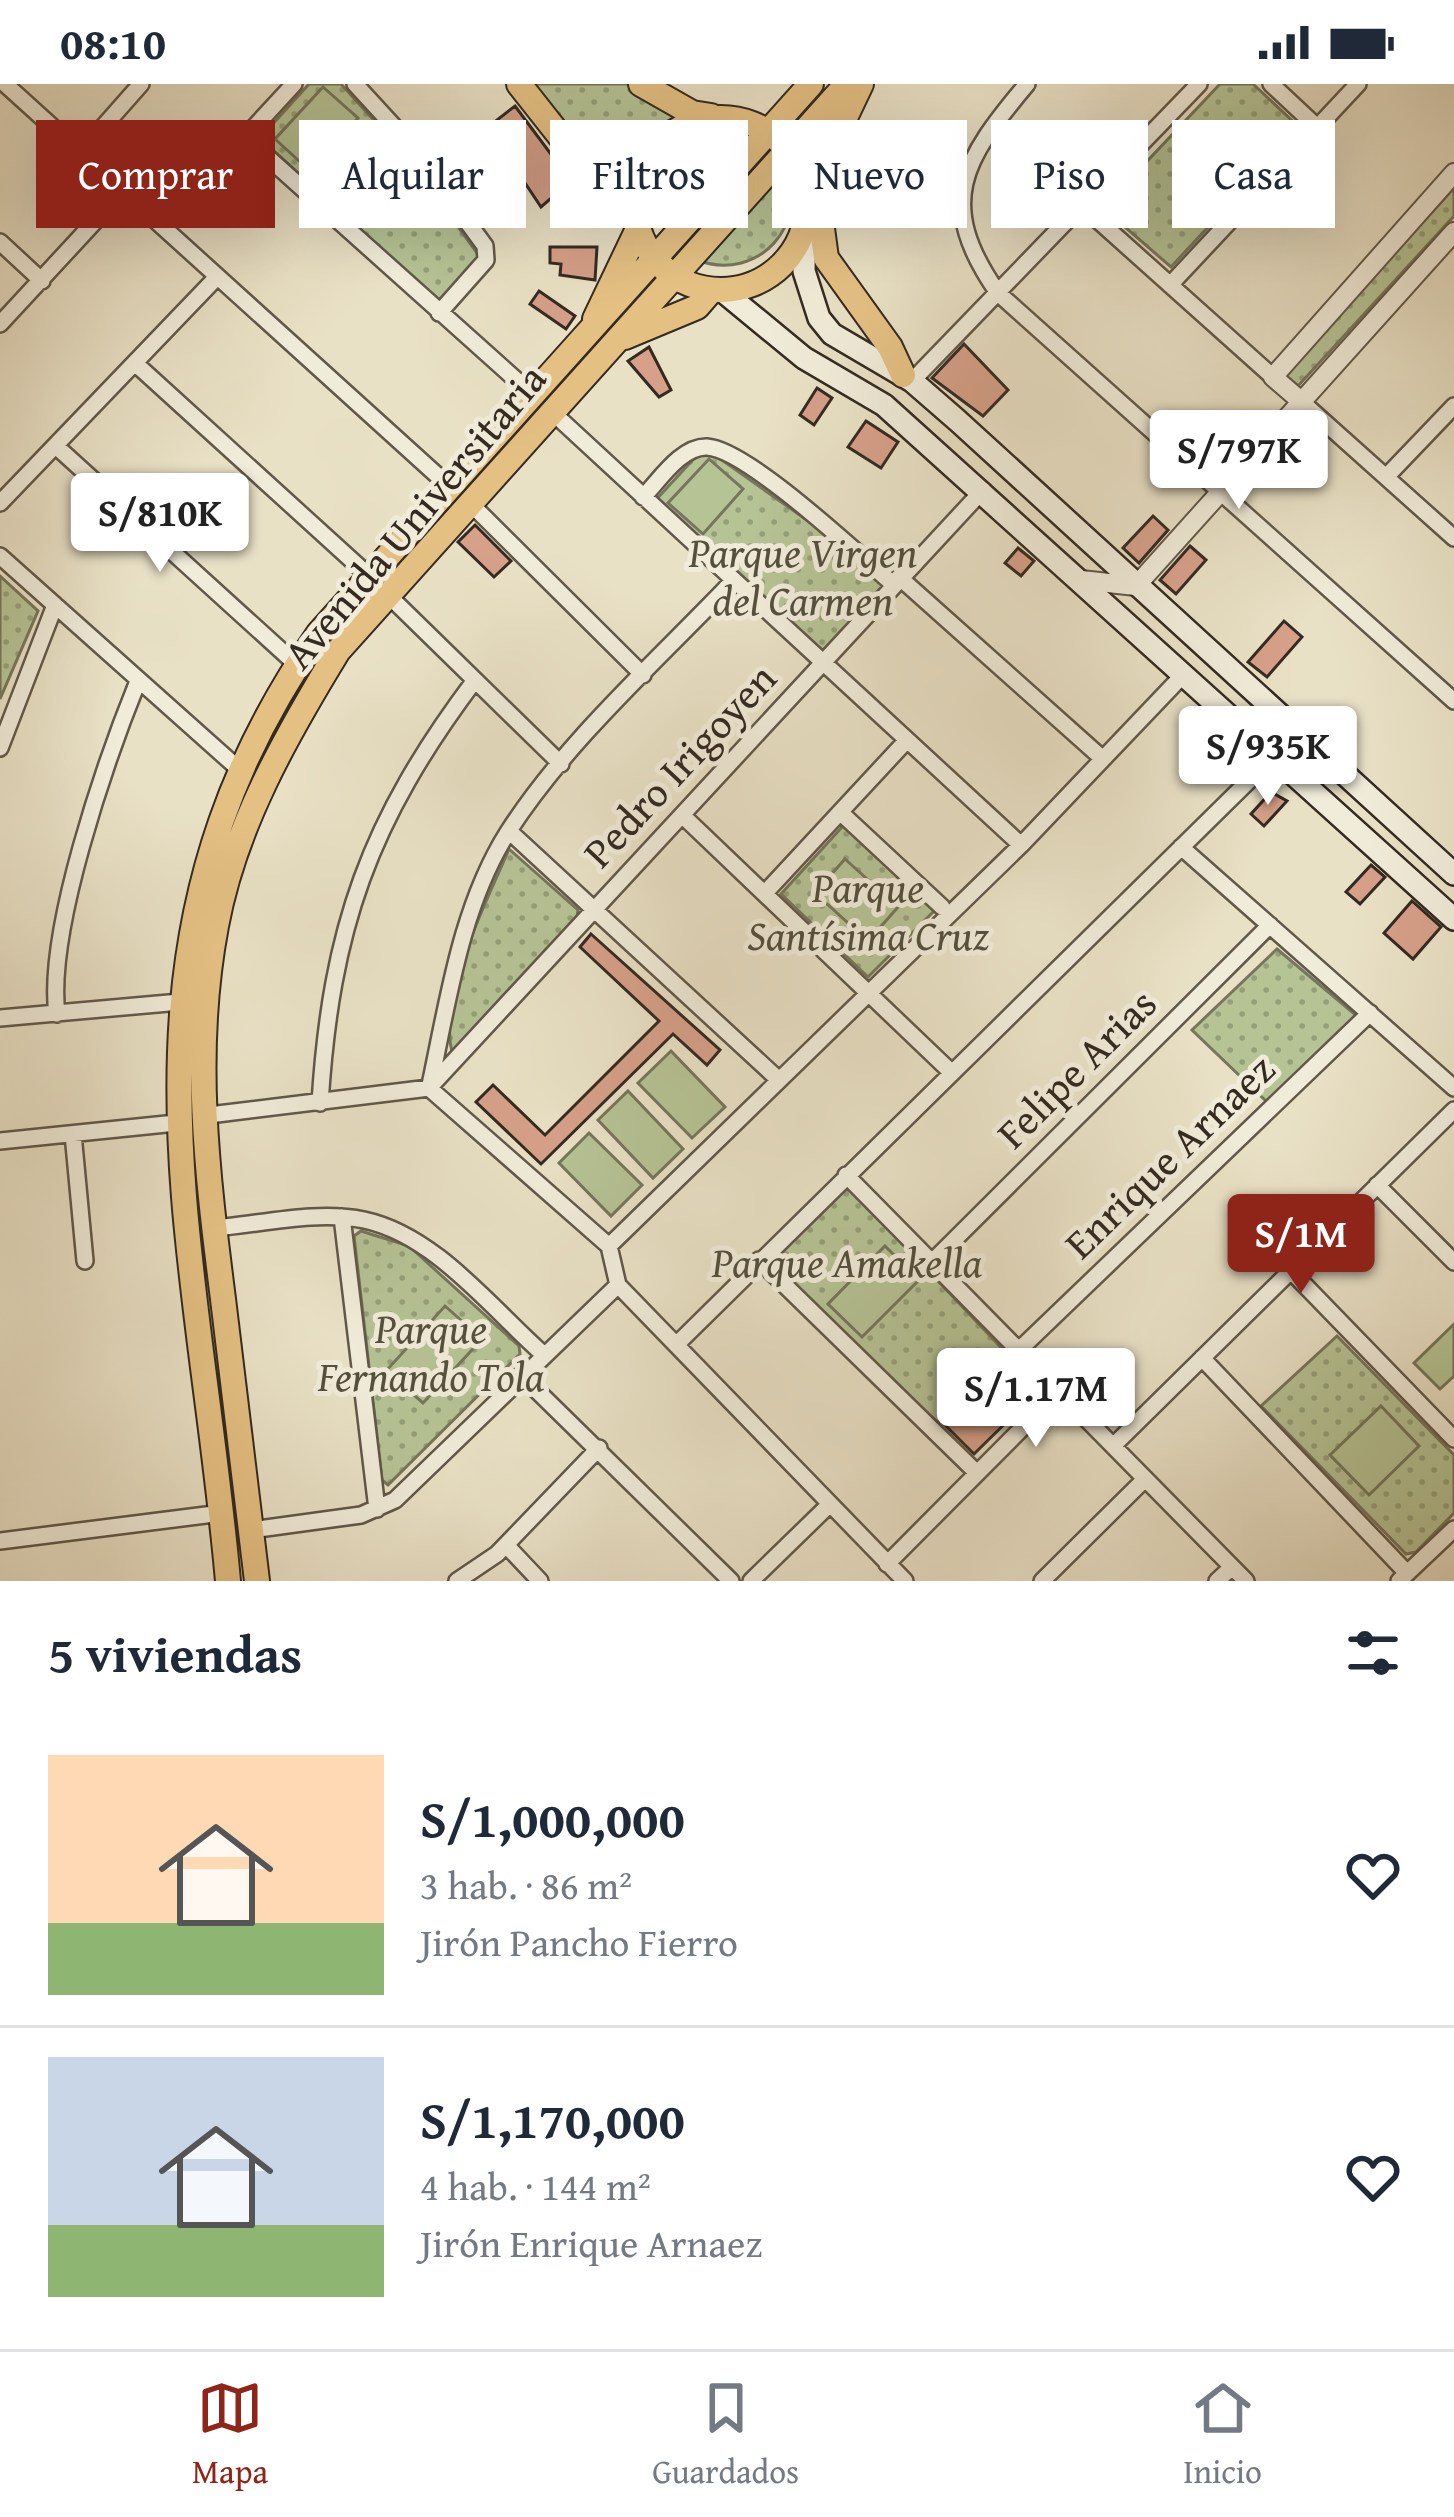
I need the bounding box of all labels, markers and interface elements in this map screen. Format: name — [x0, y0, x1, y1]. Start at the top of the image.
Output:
text: 08:10 — [60, 10, 166, 75]
chip: Comprar — [36, 120, 275, 228]
chip: Alquilar — [299, 120, 526, 228]
chip: Filtros — [550, 120, 748, 228]
chip: Nuevo — [772, 120, 967, 228]
chip: Piso — [991, 120, 1148, 228]
chip: Casa — [1172, 120, 1335, 228]
street label: Avenida Universitaria — [267, 350, 560, 682]
pin: S/797K — [1141, 410, 1337, 512]
text: S/797K — [1177, 420, 1301, 477]
pin: S/810K — [62, 473, 258, 575]
text: S/810K — [98, 483, 222, 540]
park label: Parque Virgen del Carmen — [688, 521, 917, 630]
street label: Pedro Irigoyen — [568, 649, 790, 880]
pin: S/935K — [1170, 706, 1366, 808]
text: S/935K — [1206, 716, 1330, 773]
park label: Parque Santísima Cruz — [747, 856, 989, 965]
street label: Felipe Arias — [982, 974, 1170, 1162]
street label: Enrique Arnaez — [1050, 1039, 1288, 1272]
pin: S/1M — [1230, 1194, 1372, 1296]
text: S/1M — [1255, 1204, 1347, 1261]
park label: Parque Amakella — [711, 1231, 983, 1292]
park label: Parque Fernando Tola — [317, 1297, 545, 1406]
pin: S/1.17M — [925, 1348, 1147, 1450]
text: S/1.17M — [964, 1358, 1108, 1415]
text: 5 viviendas — [48, 1616, 302, 1691]
icon: filters — [1340, 1620, 1406, 1686]
text: S/1,000,000 — [420, 1781, 685, 1856]
icon: home — [144, 1803, 288, 1947]
icon: heart — [1340, 1842, 1406, 1908]
text: 3 hab. · 86 m² — [420, 1856, 632, 1913]
text: Jirón Pancho Fierro — [420, 1913, 738, 1970]
text: S/1,170,000 — [420, 2082, 685, 2157]
icon: home — [144, 2105, 288, 2249]
icon: heart — [1340, 2144, 1406, 2210]
text: 4 hab. · 144 m² — [420, 2157, 651, 2214]
text: Jirón Enrique Arnaez — [420, 2214, 762, 2271]
tab: Mapa — [192, 2375, 268, 2495]
tab: Guardados — [652, 2375, 799, 2495]
tab: Inicio — [1183, 2375, 1262, 2495]

